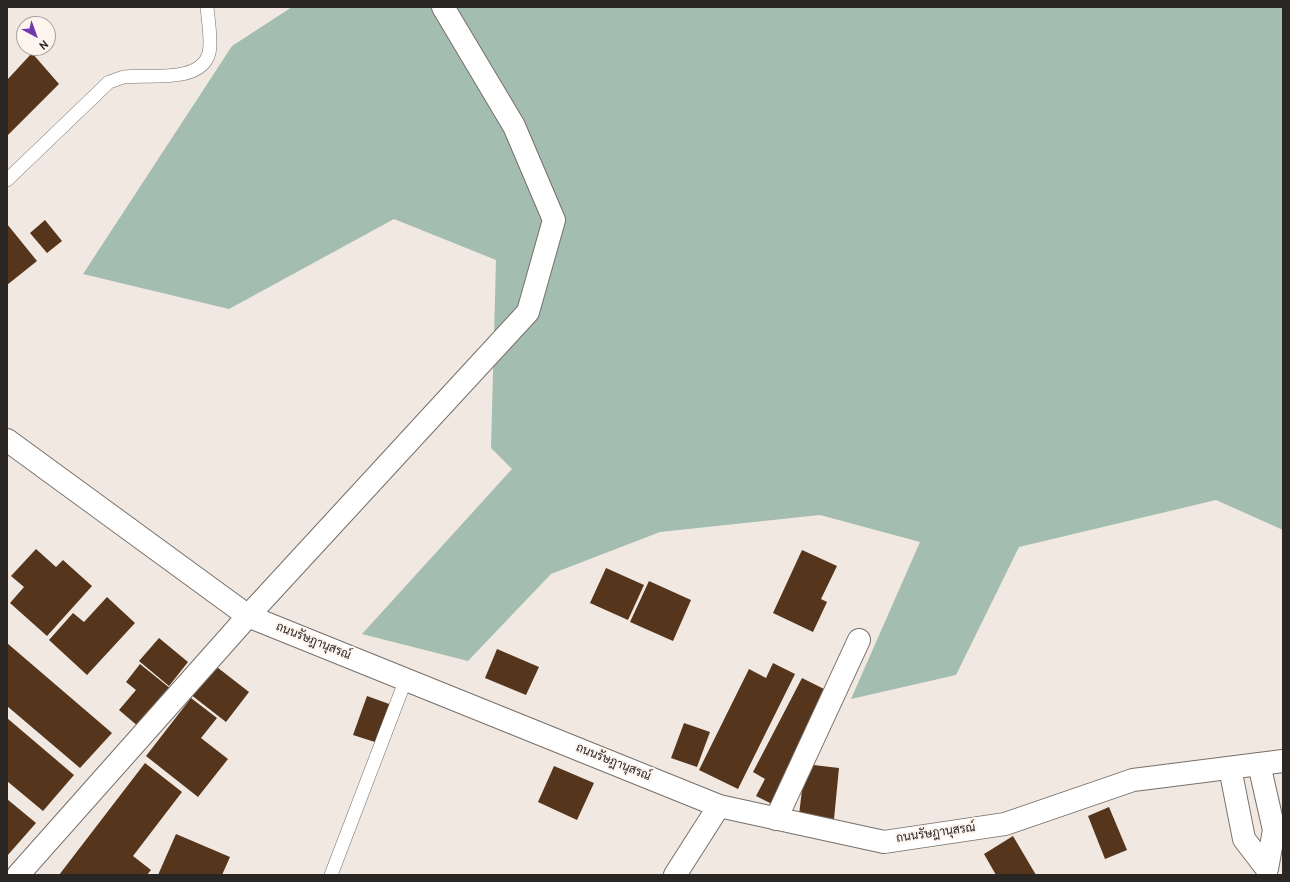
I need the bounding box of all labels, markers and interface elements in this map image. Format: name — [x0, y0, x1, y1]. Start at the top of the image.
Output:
north arrow — [16, 16, 56, 56]
text: N — [36, 36, 51, 52]
street label: ถนนรัษฎานุสรณ์ — [273, 620, 353, 664]
street label: ถนนรัษฎานุสรณ์ — [573, 741, 653, 785]
street label: ถนนรัษฎานุสรณ์ — [896, 821, 976, 847]

